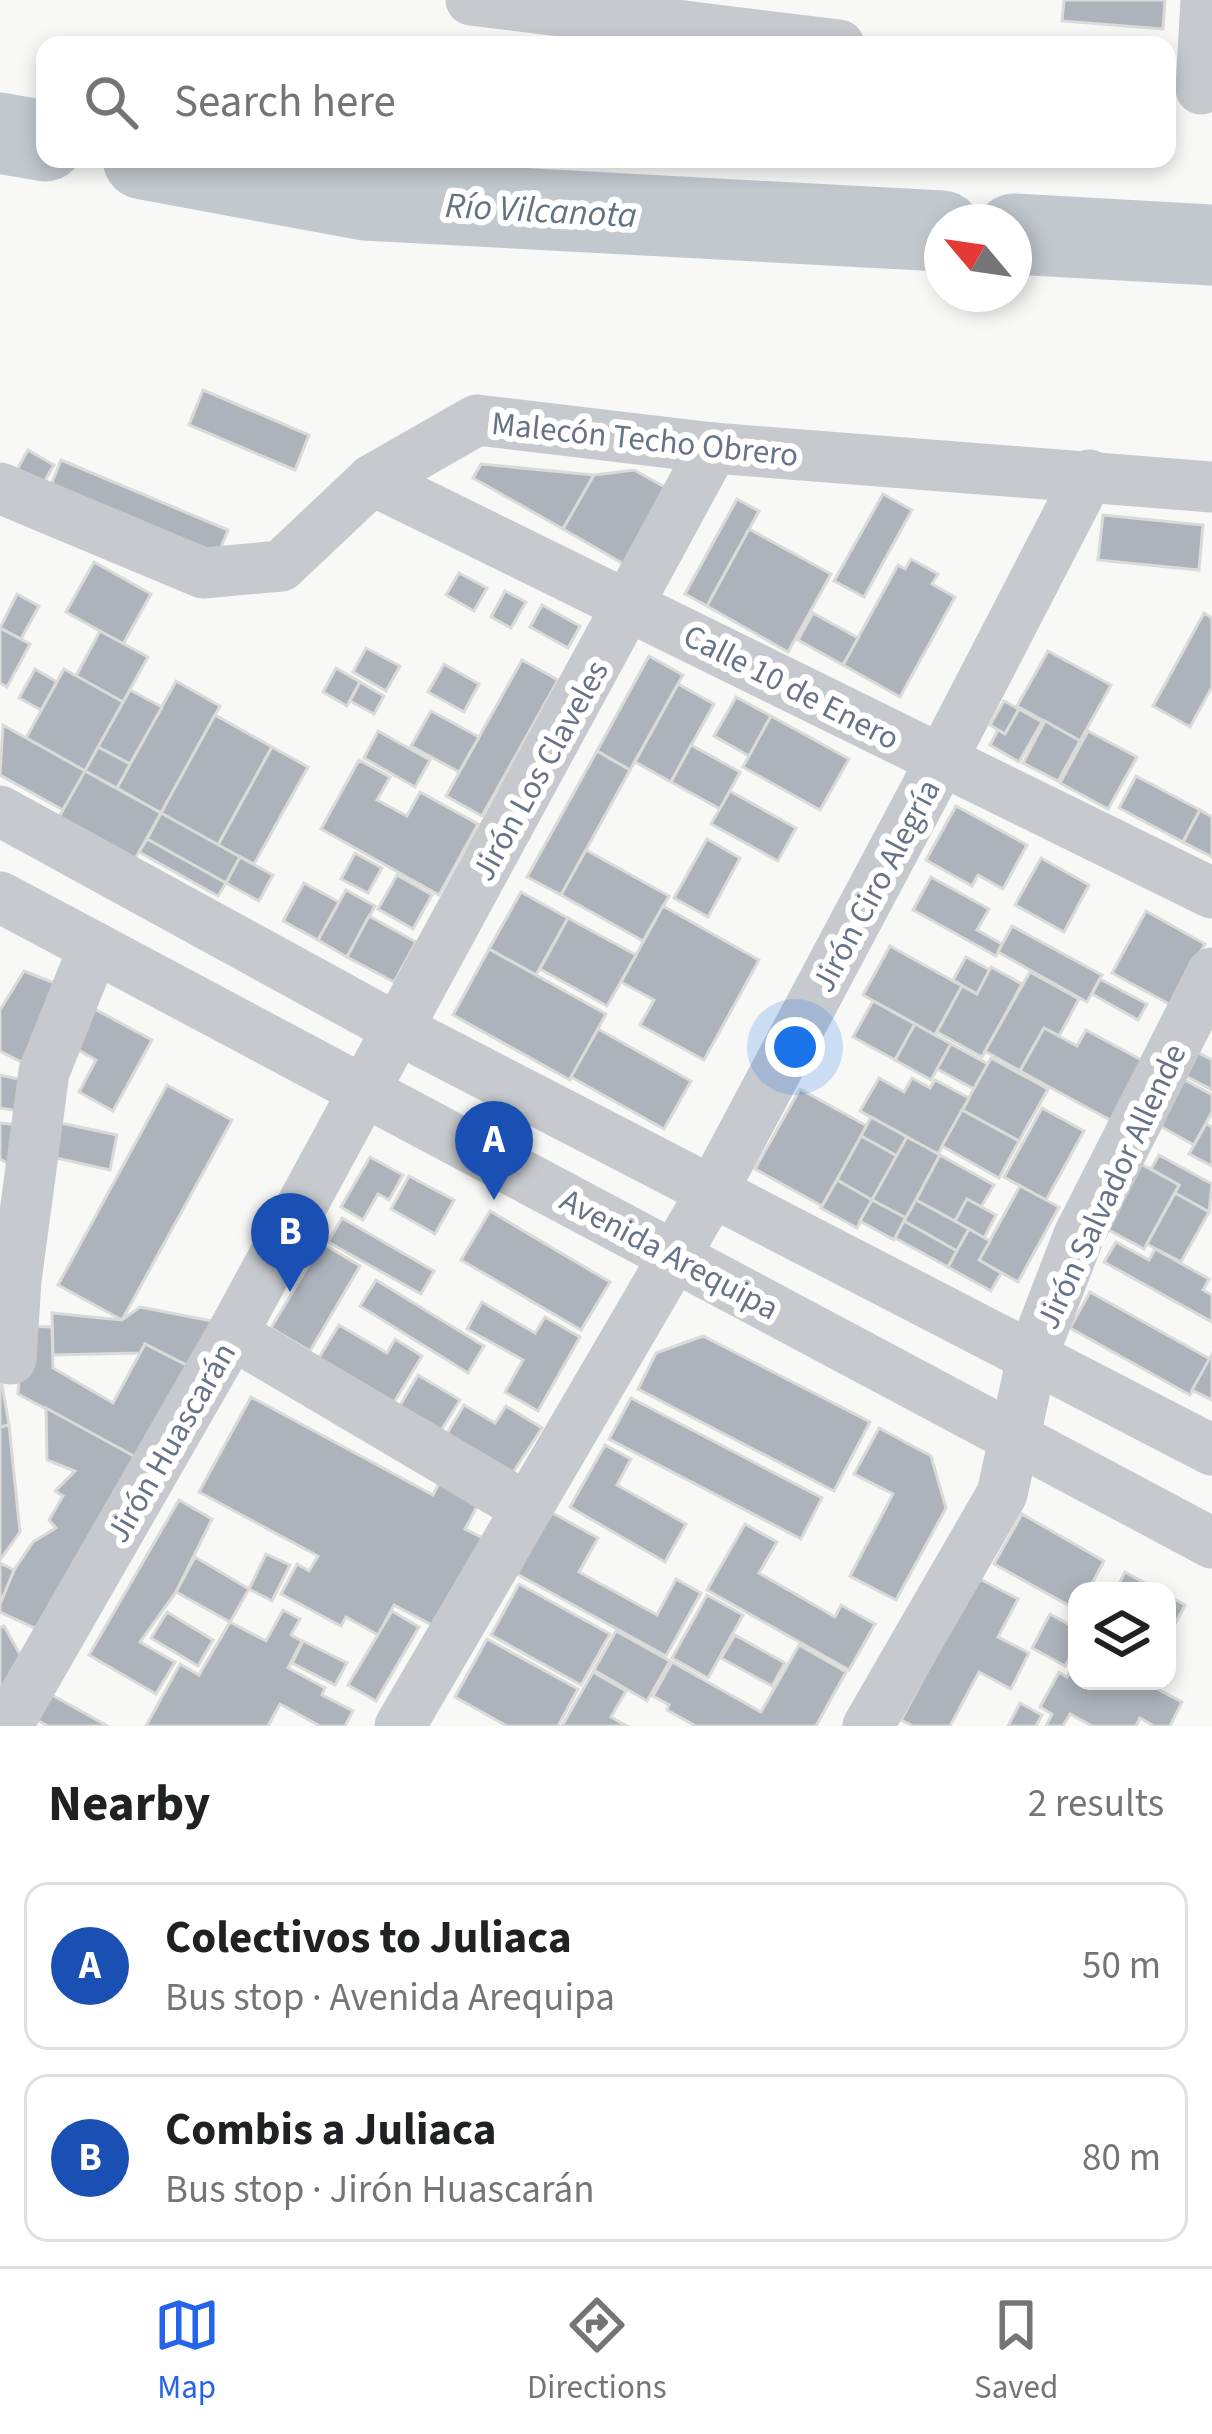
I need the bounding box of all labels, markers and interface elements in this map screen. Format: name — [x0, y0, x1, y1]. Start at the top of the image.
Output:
search box — [36, 36, 1176, 168]
icon: search — [78, 69, 144, 135]
text: Search here — [174, 70, 396, 134]
water label: Río Vilcanota — [444, 180, 638, 241]
north arrow — [924, 204, 1032, 312]
street label: Malecón Techo Obrero — [489, 400, 801, 479]
street label: Calle 10 de Enero — [675, 613, 907, 762]
street label: Jirón Los Claveles — [460, 652, 620, 890]
street label: Jirón Ciro Alegría — [800, 771, 952, 1001]
your location — [765, 1017, 825, 1077]
street label: Jirón Salvador Allende — [1025, 1036, 1198, 1337]
pin: A — [455, 1101, 533, 1200]
street label: Avenida Arequipa — [552, 1177, 787, 1332]
pin: B — [251, 1193, 329, 1292]
street label: Jirón Huascarán — [95, 1334, 248, 1552]
map controls — [1068, 1582, 1176, 1690]
button: layers — [1068, 1582, 1176, 1690]
text: Nearby — [48, 1768, 210, 1840]
text: 2 results — [1028, 1776, 1164, 1832]
text: Colectivos to Juliaca — [165, 1906, 572, 1970]
text: A — [79, 1938, 101, 1994]
text: 50 m — [1082, 1938, 1161, 1994]
text: Bus stop · Avenida Arequipa — [165, 1970, 615, 2026]
text: Combis a Juliaca — [165, 2098, 496, 2162]
text: B — [78, 2130, 102, 2186]
text: 80 m — [1082, 2130, 1161, 2186]
text: Bus stop · Jirón Huascarán — [165, 2162, 595, 2218]
tab: Map — [154, 2292, 220, 2411]
tab: Directions — [527, 2292, 667, 2411]
tab: Saved — [974, 2292, 1058, 2411]

